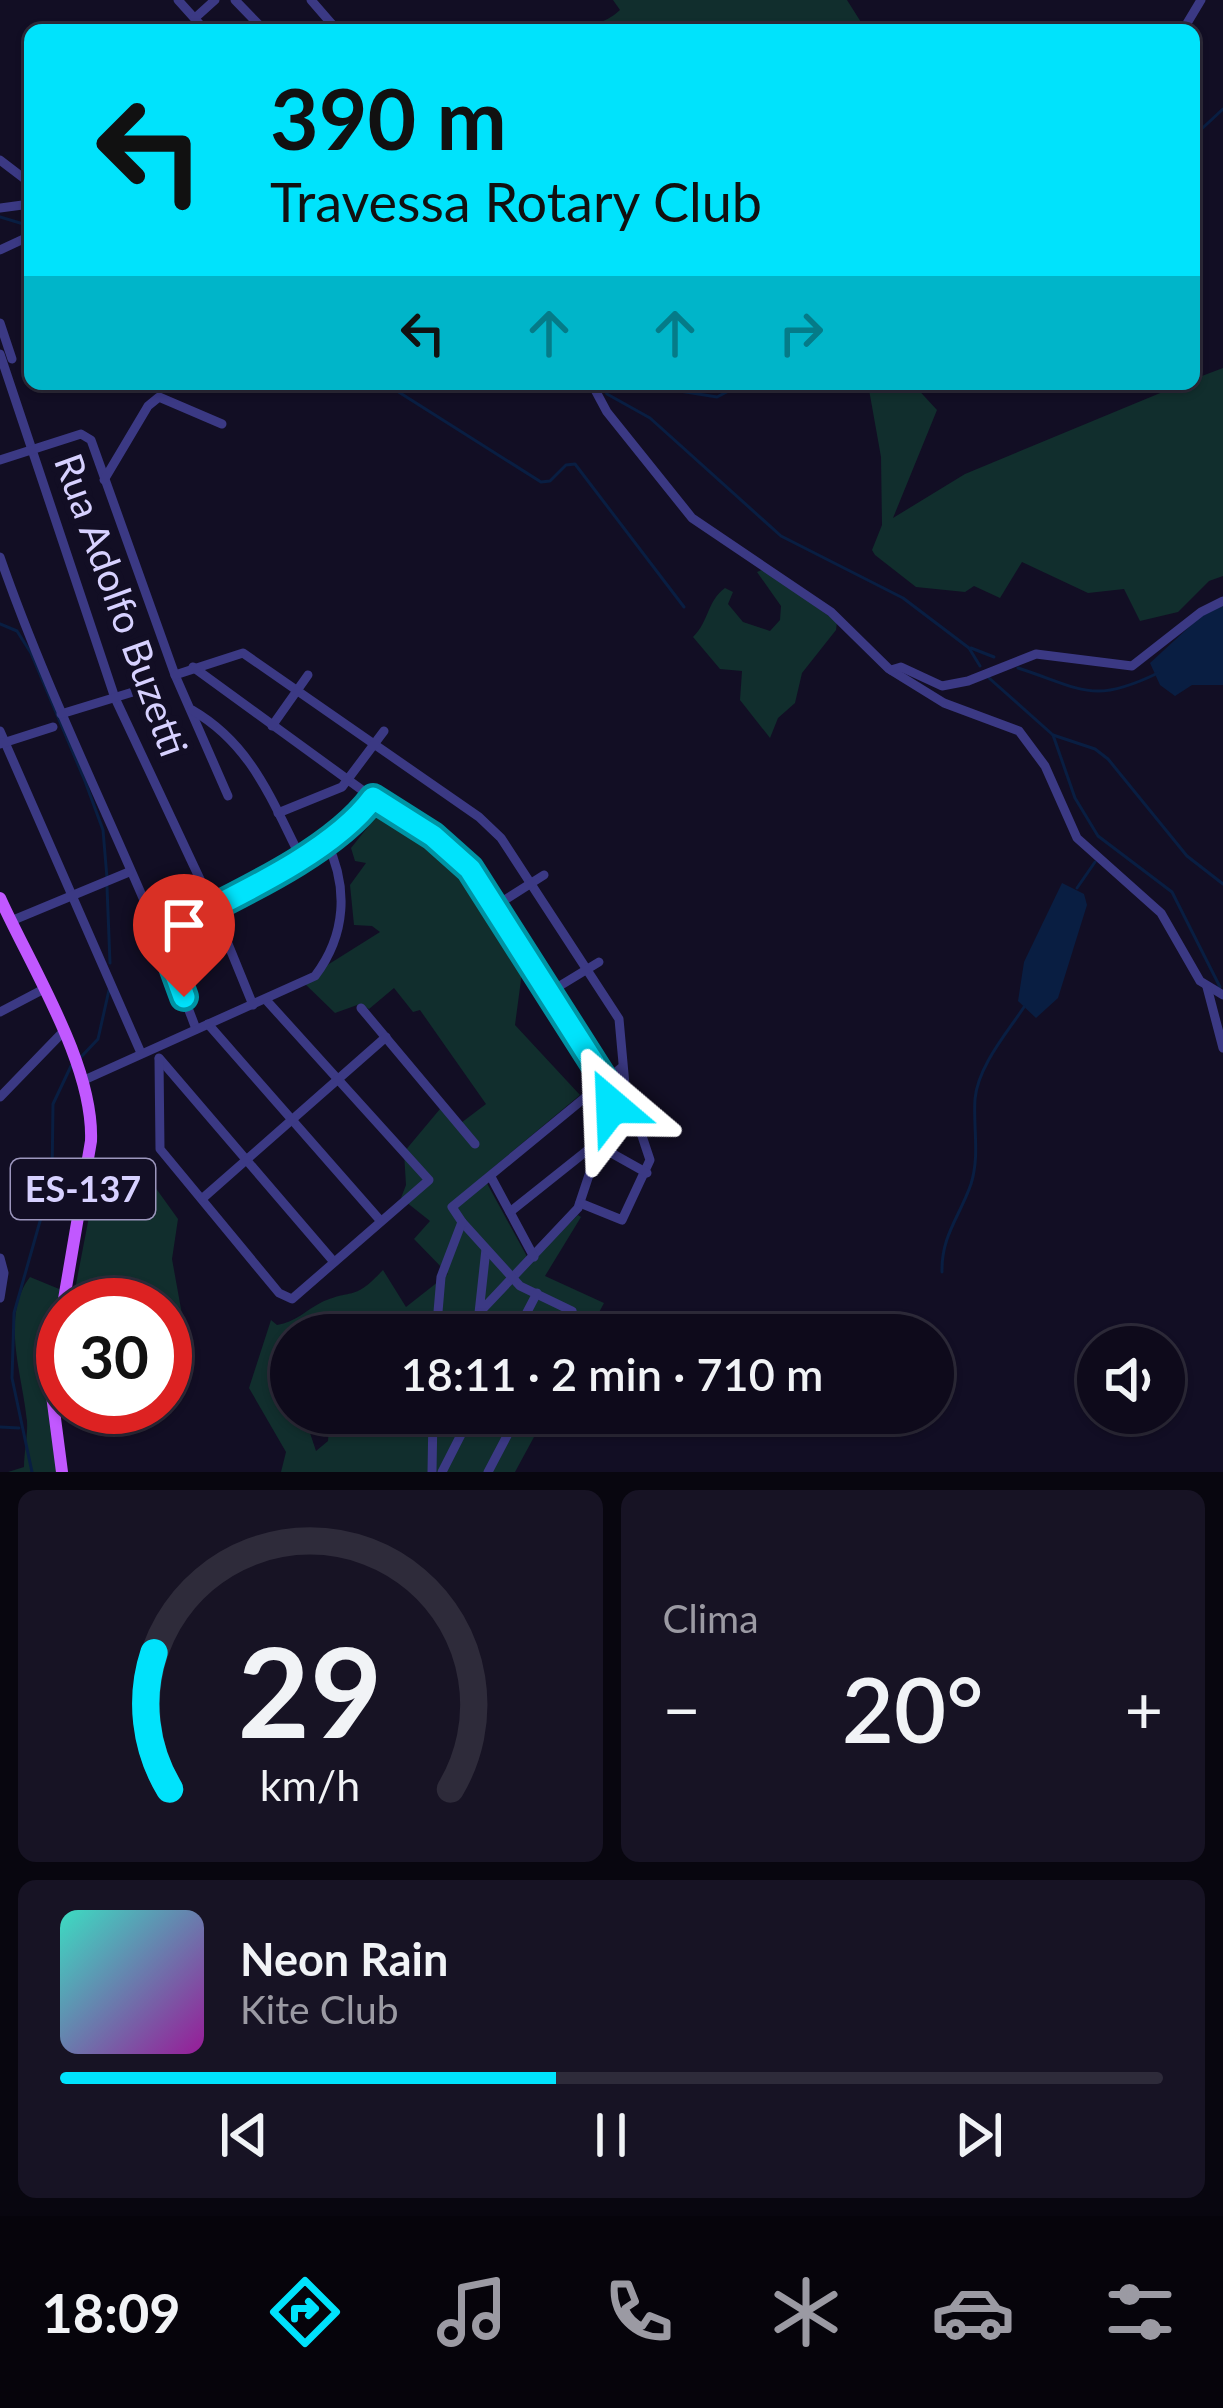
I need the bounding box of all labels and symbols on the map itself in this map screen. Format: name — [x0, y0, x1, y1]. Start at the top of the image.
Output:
street label: Rua Adolfo Buzetti — [46, 447, 198, 762]
pin — [133, 874, 235, 997]
position arrow — [549, 1043, 675, 1169]
road number: ES-137 — [11, 1159, 155, 1219]
speed limit sign: 30 — [36, 1278, 192, 1434]

